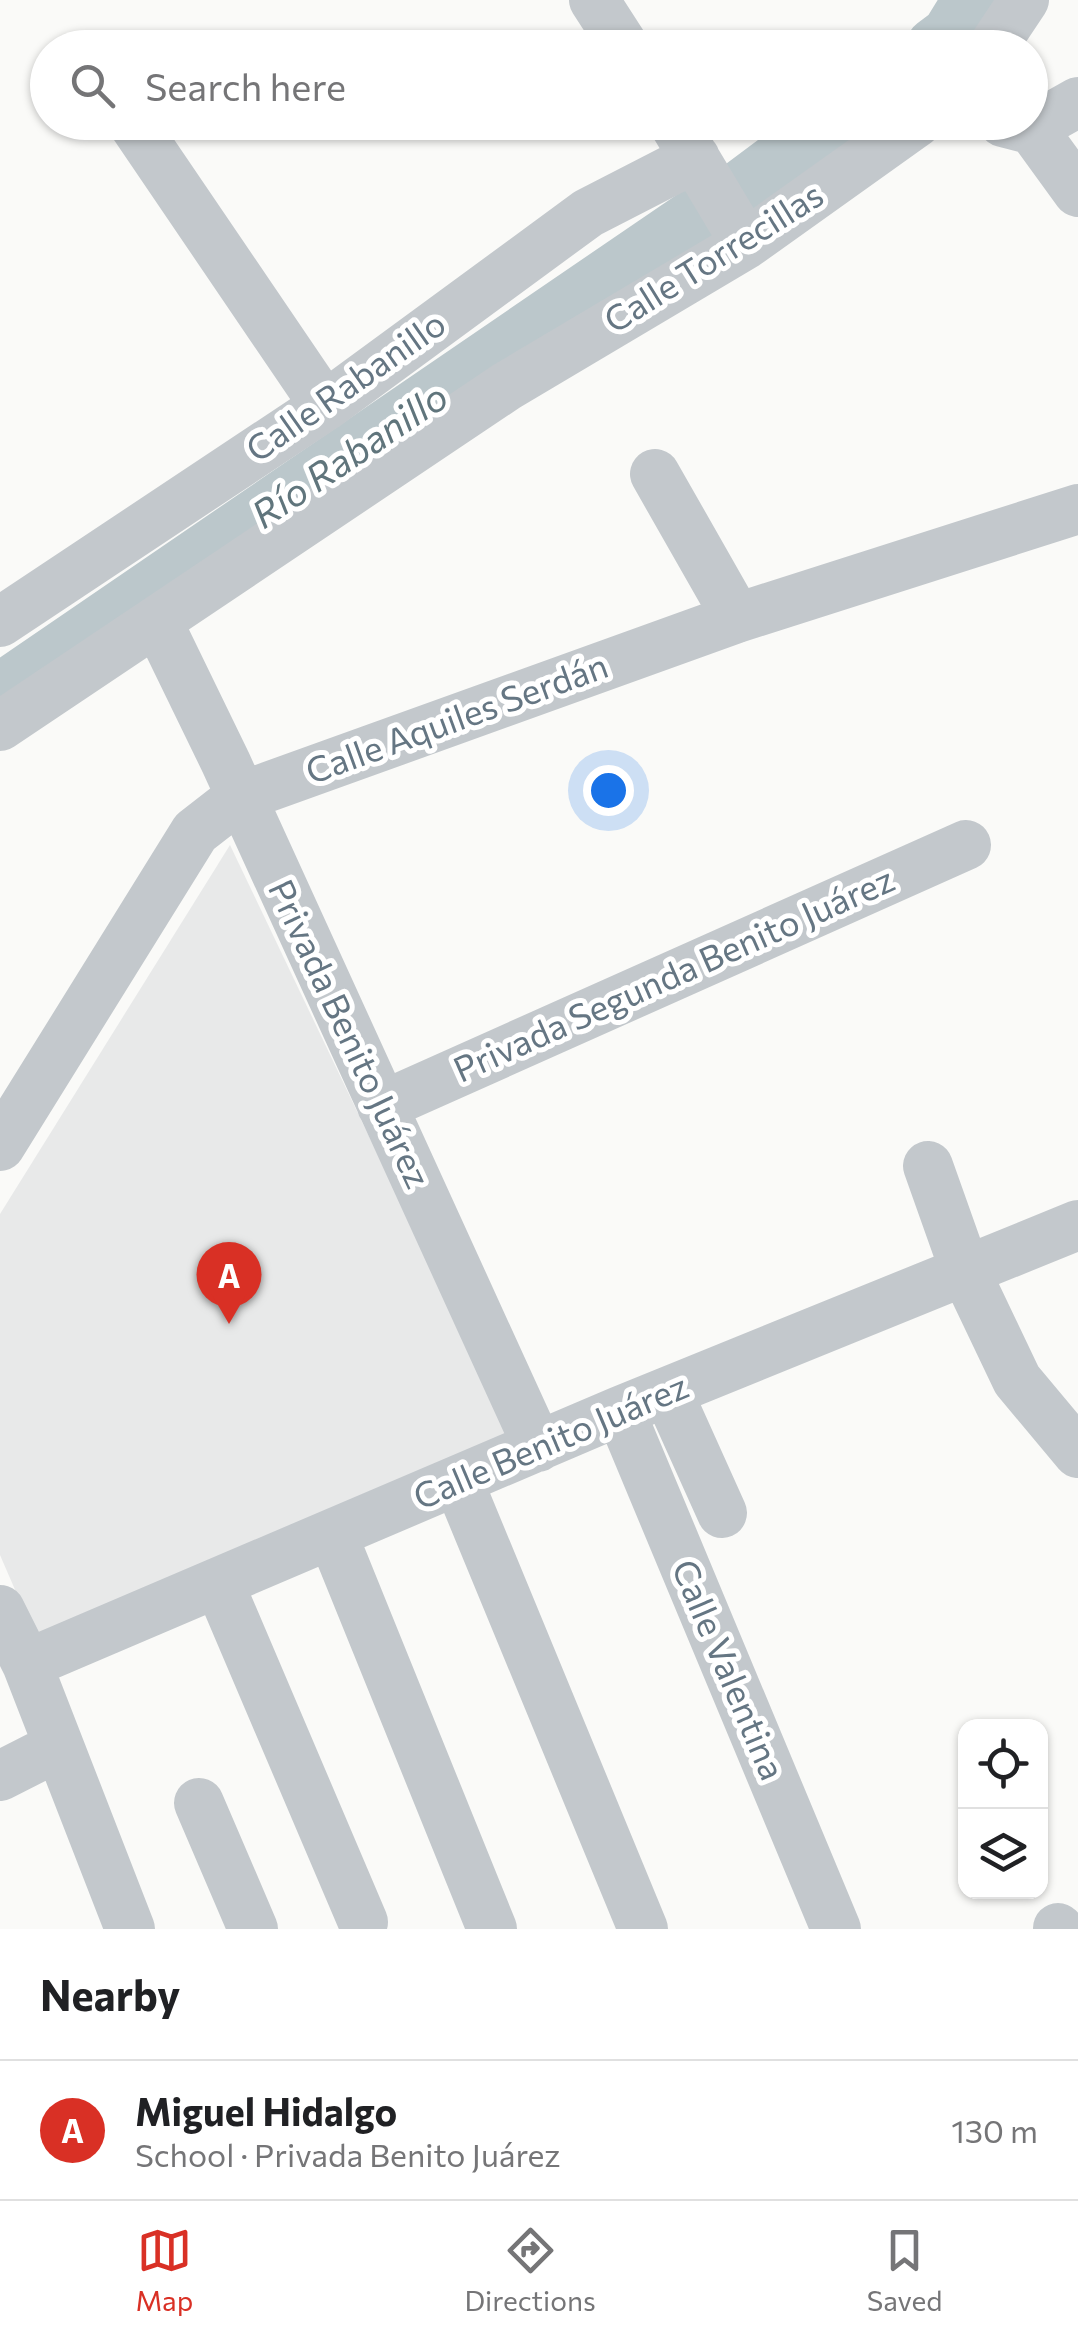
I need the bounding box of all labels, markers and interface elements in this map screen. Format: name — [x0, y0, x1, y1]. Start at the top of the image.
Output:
search box — [30, 30, 1048, 140]
icon: search — [65, 58, 120, 113]
text: Search here — [145, 62, 346, 109]
street label: Calle Torrecillas — [595, 171, 830, 340]
street label: Calle Rabanillo — [237, 300, 453, 470]
water label: Río Rabanillo — [242, 371, 456, 537]
street label: Calle Aquiles Serdán — [299, 642, 613, 791]
your location — [583, 765, 634, 816]
street label: Privada Segunda Benito Juárez — [446, 856, 900, 1090]
street label: Privada Benito Juárez — [261, 872, 442, 1194]
pin: A — [196, 1242, 262, 1324]
street label: Calle Benito Juárez — [406, 1362, 694, 1517]
street label: Calle Valentina — [665, 1553, 796, 1786]
map controls — [958, 1719, 1048, 1899]
button: locate — [958, 1719, 1048, 1809]
button: layers — [958, 1809, 1048, 1899]
text: Nearby — [40, 1968, 180, 2020]
text: Miguel Hidalgo — [135, 2087, 397, 2134]
text: A — [61, 2110, 84, 2150]
text: 130 m — [951, 2110, 1038, 2150]
text: School · Privada Benito Juárez — [135, 2134, 560, 2174]
tab: Map — [136, 2223, 193, 2317]
tab: Directions — [464, 2223, 596, 2317]
tab: Saved — [867, 2223, 942, 2317]

